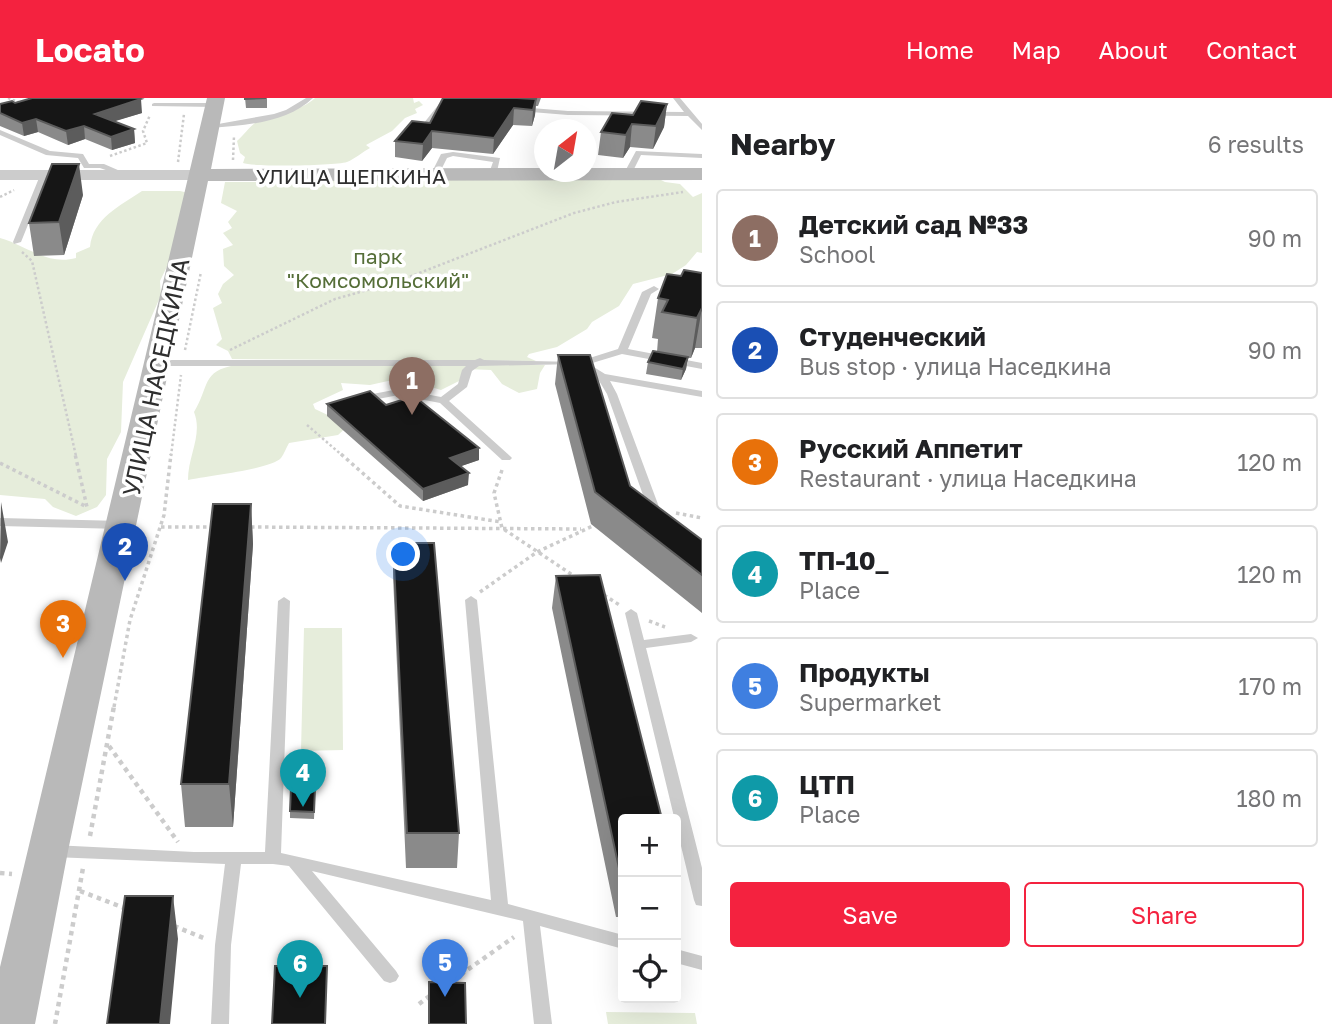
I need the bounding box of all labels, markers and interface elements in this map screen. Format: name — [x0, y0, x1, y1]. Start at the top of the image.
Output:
text: Locato — [35, 30, 145, 69]
text: Home — [906, 35, 974, 64]
text: Map — [1012, 35, 1061, 64]
text: About — [1099, 35, 1168, 64]
text: Contact — [1206, 35, 1297, 64]
north arrow — [534, 119, 597, 182]
text: Nearby — [730, 126, 835, 162]
text: 6 results — [1208, 130, 1304, 158]
street label: УЛИЦА ЩЕПКИНА — [256, 163, 446, 189]
text: Детский сад №33 — [799, 209, 1028, 240]
text: 1 — [749, 224, 761, 252]
text: 90 m — [1248, 224, 1302, 252]
text: School — [799, 240, 875, 268]
park label: парк "Комсомольский" — [287, 243, 469, 293]
street label: УЛИЦА НАСЕДКИНА — [116, 255, 194, 499]
text: Студенческий — [799, 321, 986, 352]
text: 2 — [748, 336, 762, 364]
text: 90 m — [1248, 336, 1302, 364]
text: Bus stop · улица Наседкина — [799, 352, 1111, 380]
pin: 1 — [389, 357, 435, 415]
text: Русский Аппетит — [799, 433, 1023, 464]
text: 3 — [748, 448, 762, 476]
text: 120 m — [1237, 448, 1302, 476]
text: Restaurant · улица Наседкина — [799, 464, 1137, 492]
pin: 2 — [102, 523, 148, 581]
your location — [386, 537, 420, 571]
text: ТП-10_ — [799, 545, 889, 576]
text: 4 — [748, 560, 762, 588]
text: 120 m — [1237, 560, 1302, 588]
text: Place — [799, 576, 860, 604]
pin: 3 — [40, 600, 86, 658]
text: Продукты — [799, 657, 930, 688]
text: 5 — [748, 672, 762, 700]
text: 170 m — [1238, 672, 1302, 700]
text: Supermarket — [799, 688, 942, 716]
pin: 4 — [280, 749, 326, 807]
text: ЦТП — [799, 769, 855, 800]
text: 6 — [748, 784, 762, 812]
text: 180 m — [1236, 784, 1302, 812]
text: Place — [799, 800, 860, 828]
map controls — [618, 814, 681, 1003]
button: + — [618, 814, 681, 877]
button: − — [618, 877, 681, 940]
button: Save — [730, 882, 1010, 947]
button: Share — [1024, 882, 1304, 947]
pin: 5 — [422, 939, 468, 997]
pin: 6 — [277, 940, 323, 998]
button: locate — [618, 940, 681, 1003]

